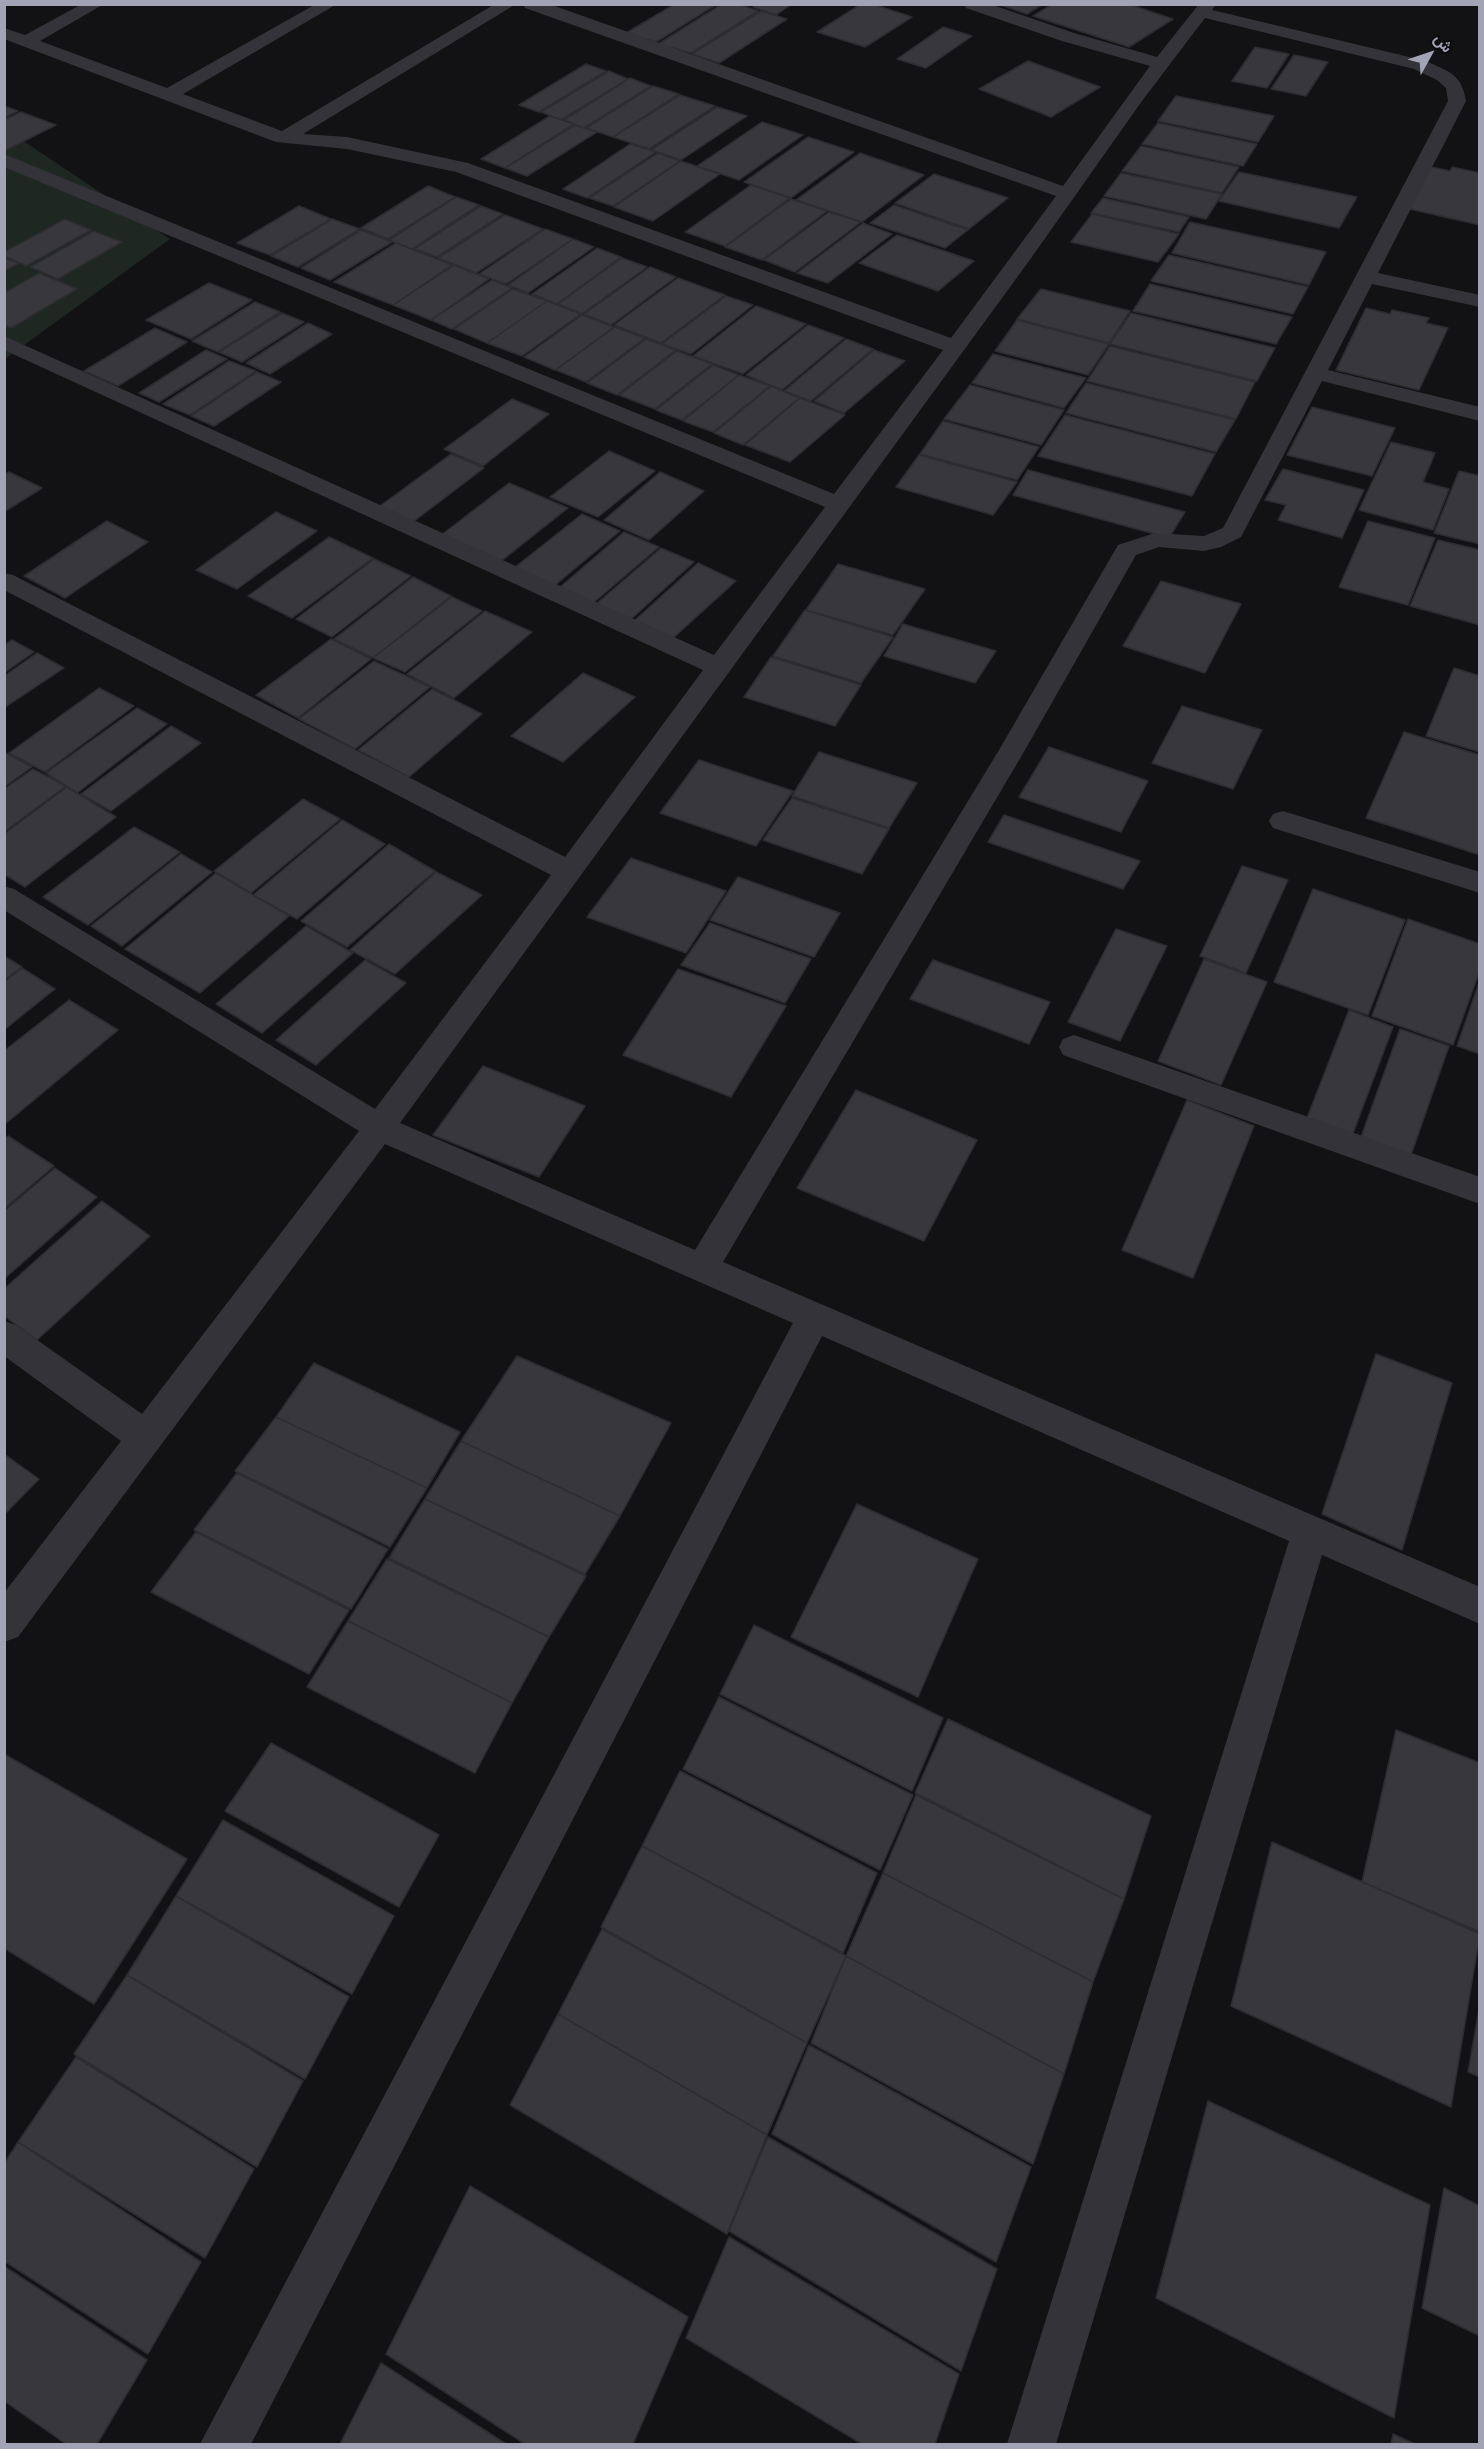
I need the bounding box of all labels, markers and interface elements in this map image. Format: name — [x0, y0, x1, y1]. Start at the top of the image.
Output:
north arrow — [1400, 24, 1460, 84]
text: ش — [1429, 28, 1458, 57]

